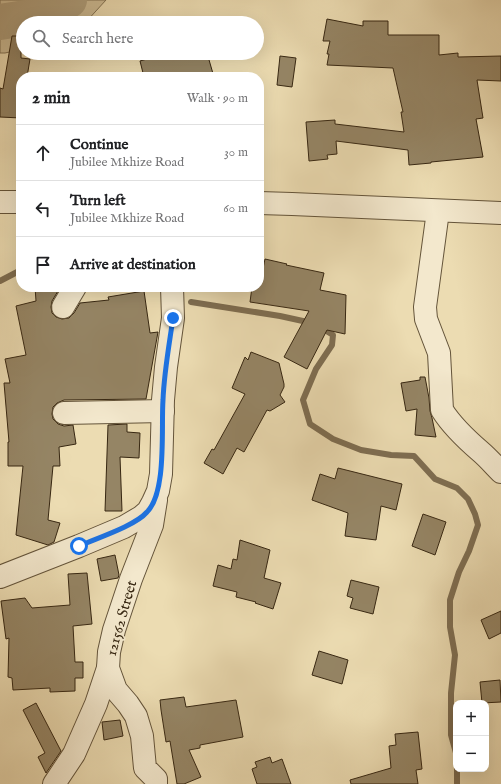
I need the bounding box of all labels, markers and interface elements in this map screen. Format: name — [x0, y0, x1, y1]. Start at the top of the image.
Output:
search box — [16, 16, 264, 60]
icon: search — [30, 27, 52, 49]
text: Search here — [62, 29, 133, 48]
text: 2 min — [32, 88, 70, 109]
text: Walk · 90 m — [187, 90, 248, 107]
text: Continue — [70, 135, 128, 154]
icon: ahead — [32, 142, 54, 164]
text: 30 m — [224, 144, 248, 161]
text: Jubilee Mkhize Road — [70, 154, 184, 171]
text: Turn left — [70, 191, 126, 210]
icon: left — [32, 198, 54, 220]
text: 60 m — [223, 200, 248, 217]
text: Jubilee Mkhize Road — [70, 210, 184, 227]
icon: arrive — [32, 254, 54, 276]
text: Arrive at destination — [70, 255, 196, 274]
route end — [164, 309, 182, 327]
route start — [70, 537, 88, 555]
street label: 121562 Street — [102, 578, 141, 658]
map controls — [453, 700, 489, 772]
button: + — [453, 700, 489, 736]
button: − — [453, 736, 489, 772]

